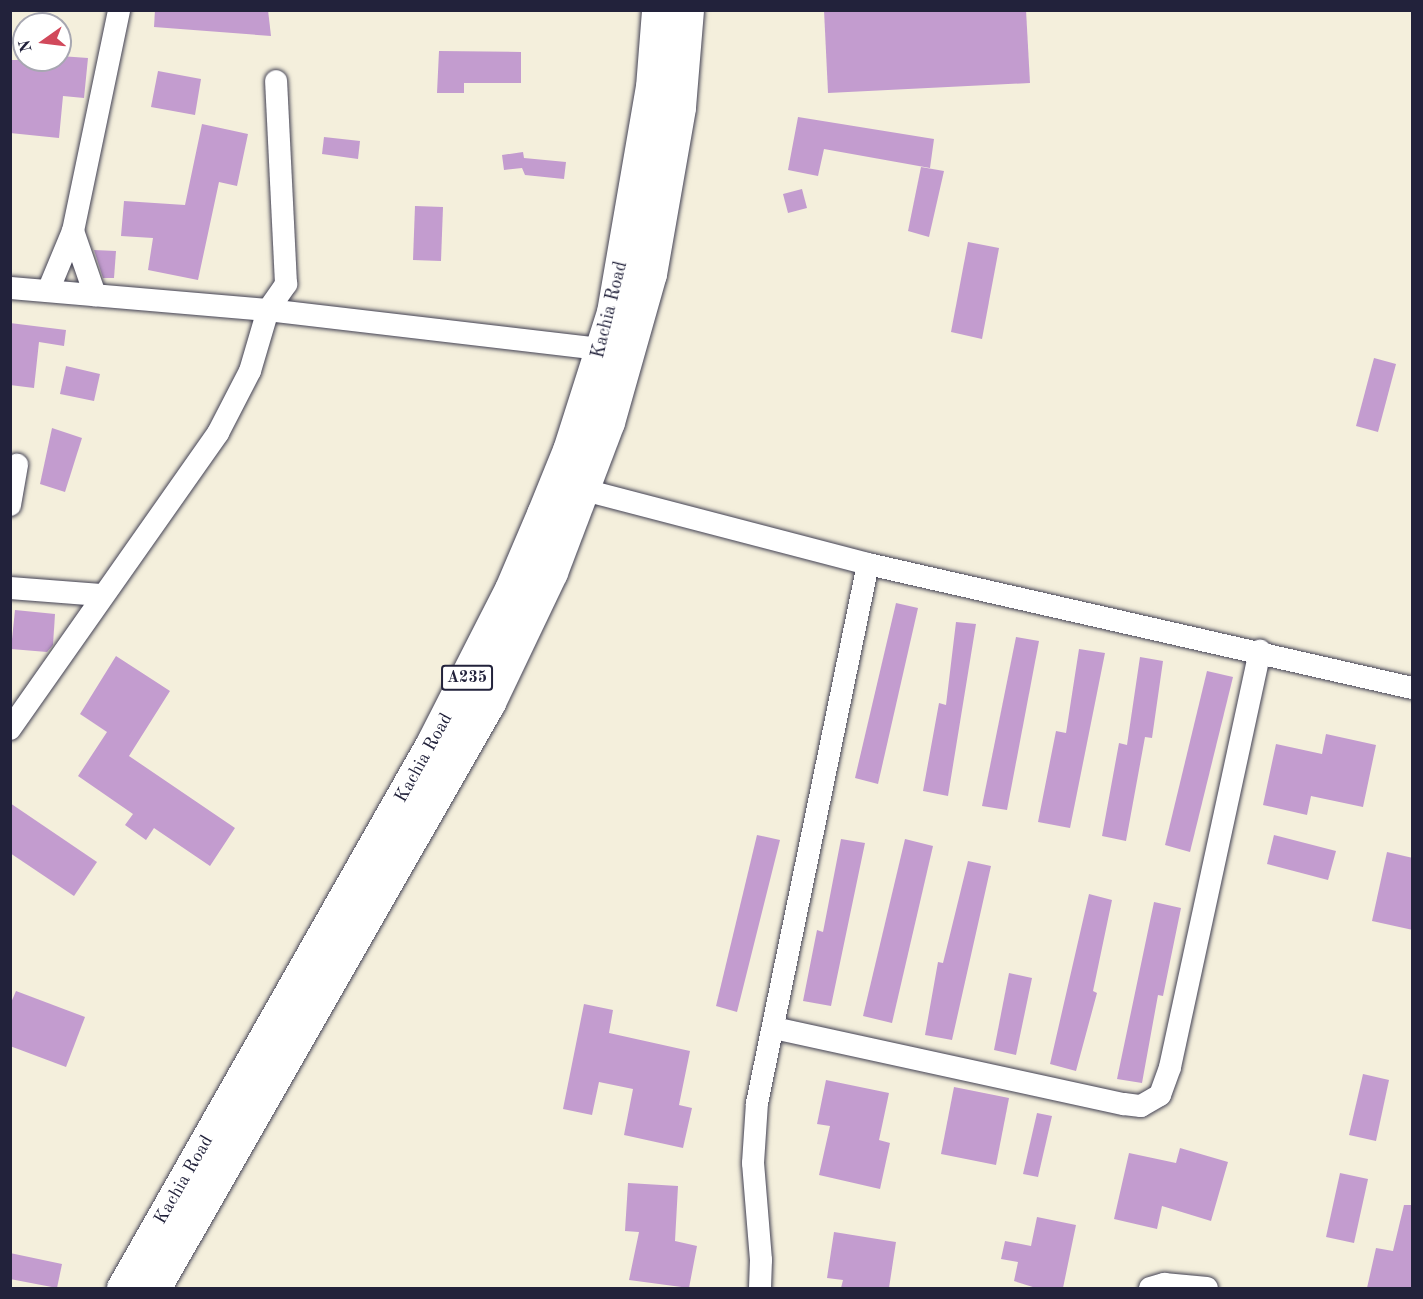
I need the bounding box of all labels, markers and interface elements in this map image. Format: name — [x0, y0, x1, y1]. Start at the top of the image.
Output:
north arrow — [12, 12, 72, 72]
text: N — [17, 38, 36, 54]
street label: Kachia Road — [588, 259, 632, 361]
road number: A235 — [440, 665, 494, 691]
street label: Kachia Road — [391, 709, 457, 807]
street label: Kachia Road — [150, 1132, 218, 1228]

